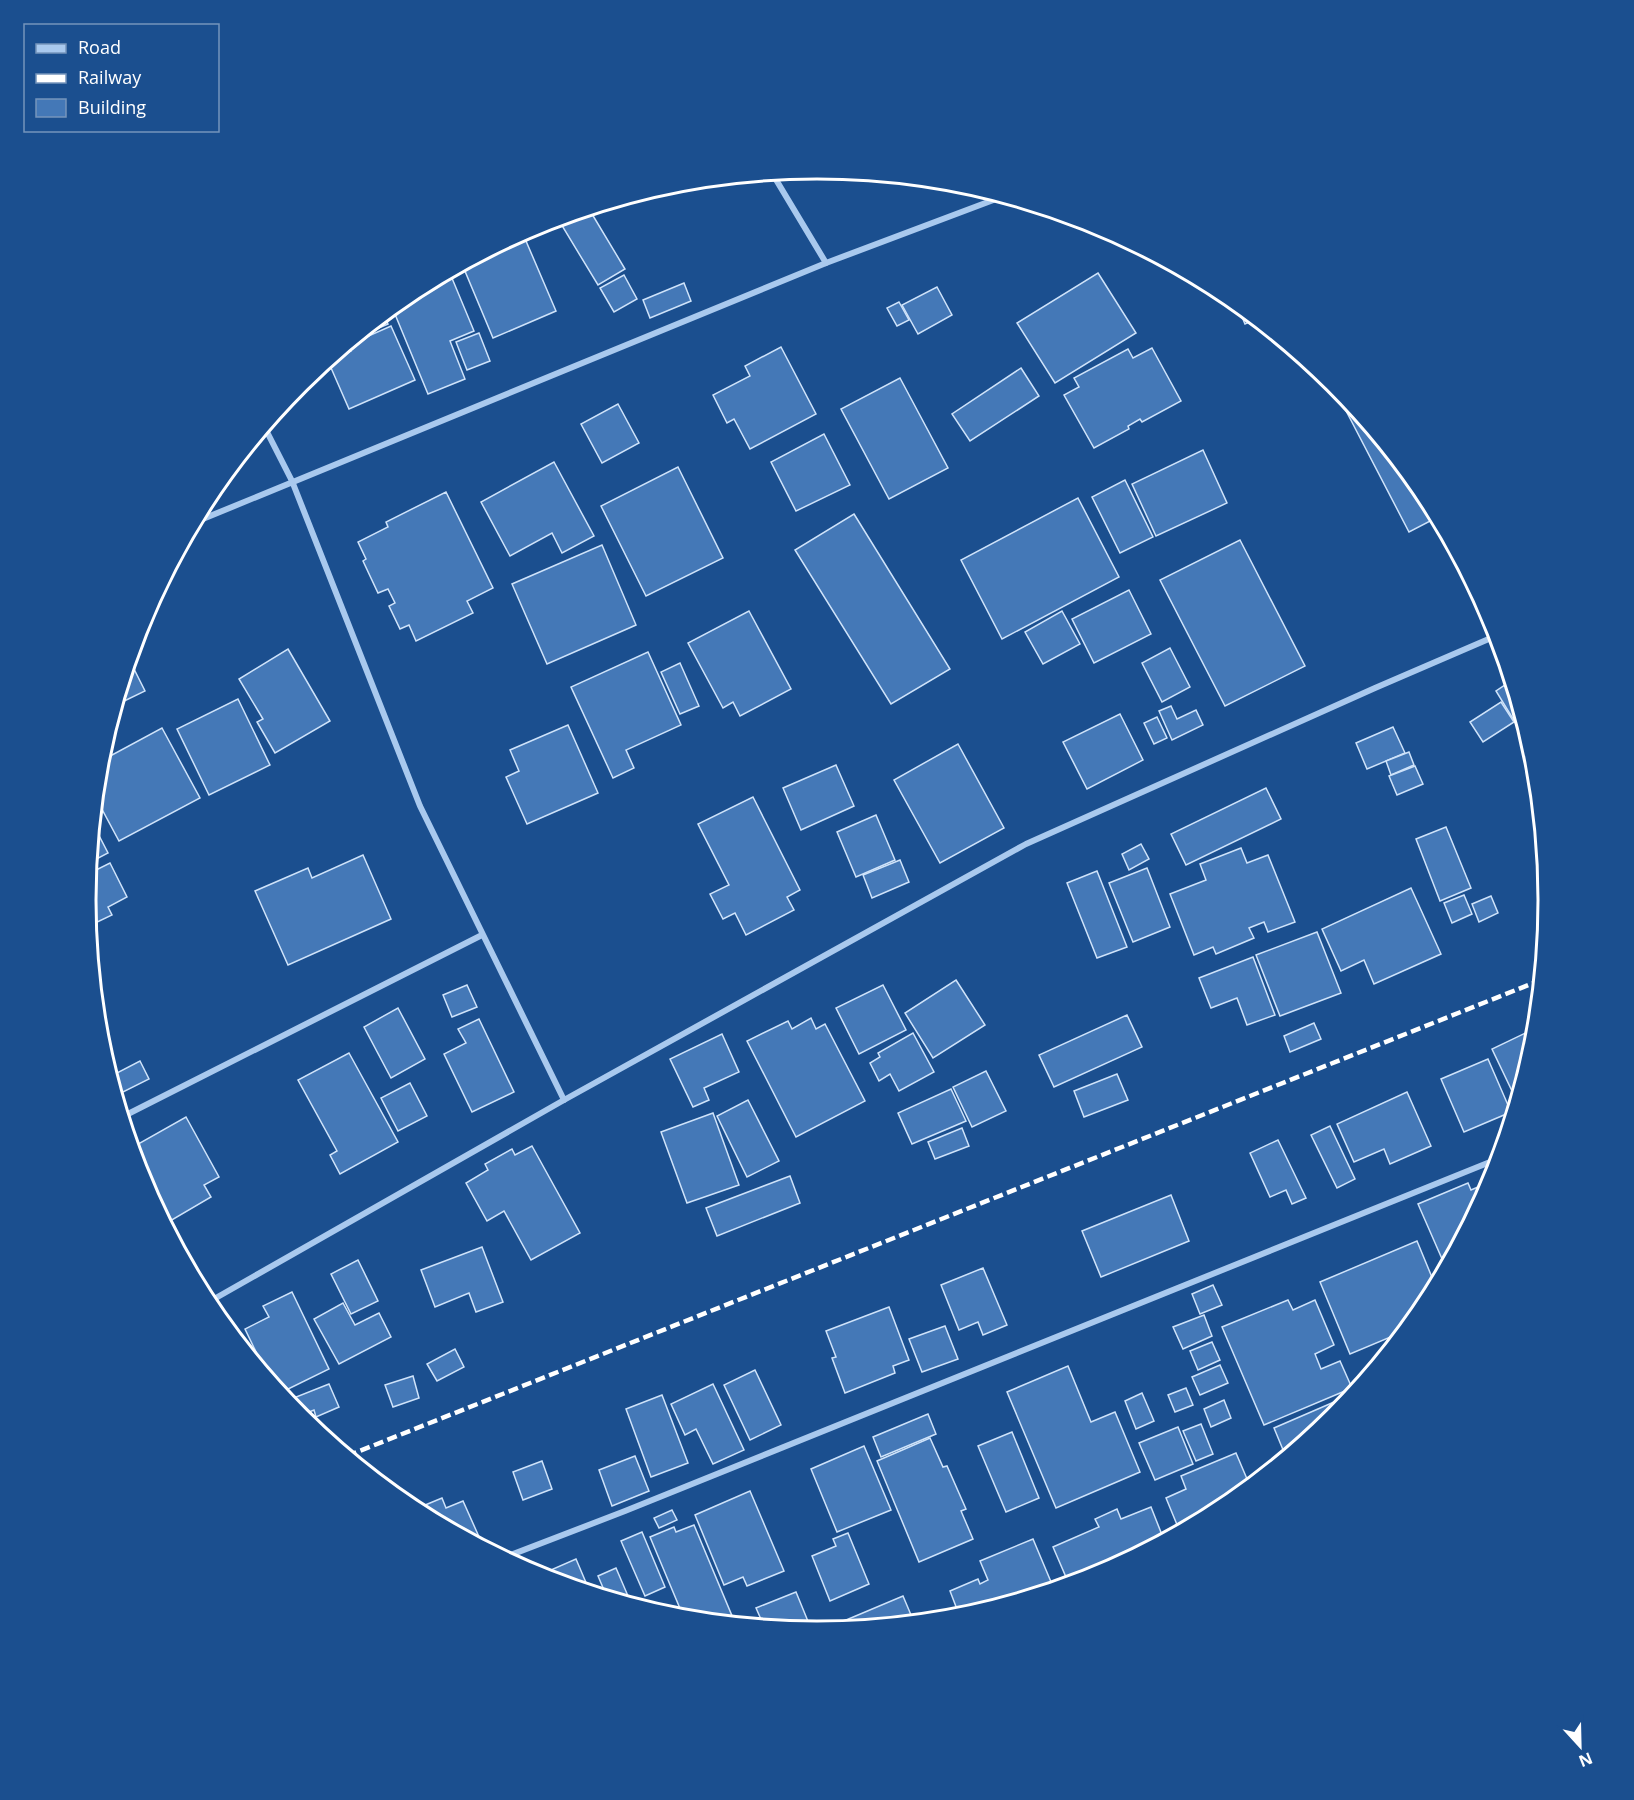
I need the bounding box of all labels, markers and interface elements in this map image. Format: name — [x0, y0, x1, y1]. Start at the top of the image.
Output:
legend — [24, 24, 219, 132]
text: Road — [78, 35, 121, 59]
text: Railway — [78, 65, 142, 89]
text: Building — [78, 95, 146, 119]
north arrow — [1550, 1716, 1610, 1776]
text: N — [1575, 1747, 1596, 1773]

